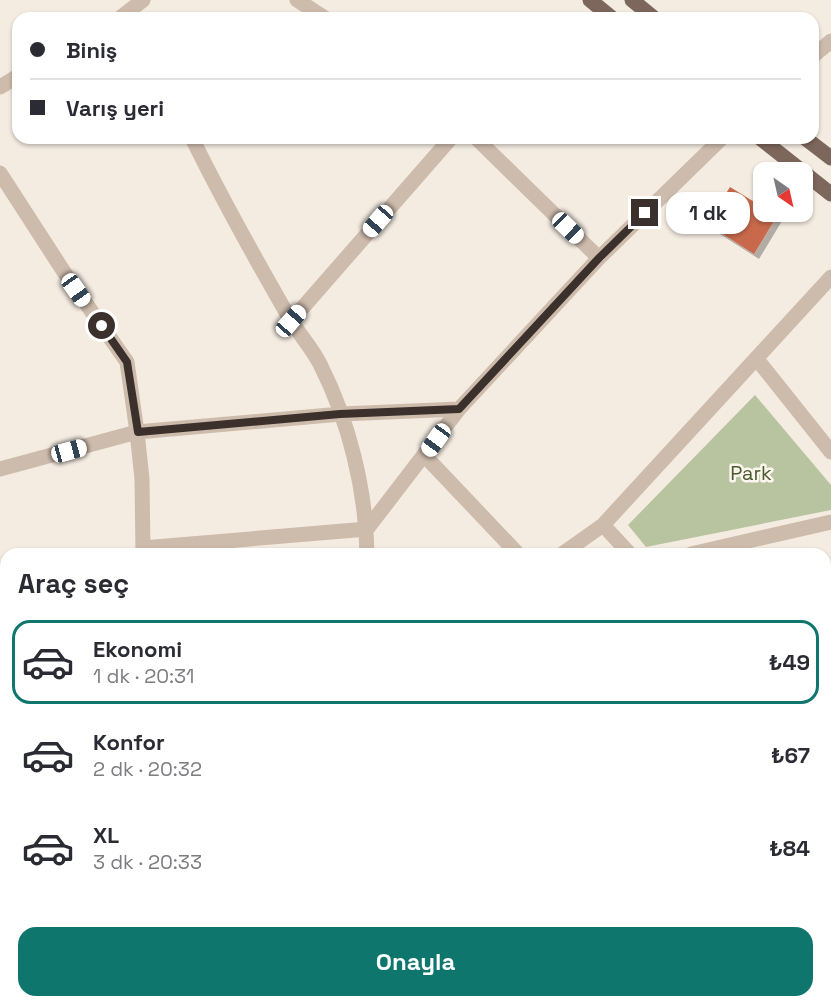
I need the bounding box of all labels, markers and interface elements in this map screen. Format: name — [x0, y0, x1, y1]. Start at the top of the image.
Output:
text: Biniş — [66, 36, 117, 64]
text: Varış yeri — [66, 94, 164, 122]
north arrow — [753, 162, 813, 222]
map controls — [753, 162, 813, 222]
callout: 1 dk — [666, 192, 750, 234]
route end — [631, 199, 658, 226]
text: 1 dk — [689, 200, 727, 226]
car — [359, 202, 397, 240]
car — [549, 209, 587, 247]
car — [58, 270, 94, 310]
car — [272, 302, 310, 340]
route start — [88, 312, 115, 339]
car — [418, 420, 454, 460]
car — [49, 438, 89, 464]
park label: Park — [730, 460, 772, 486]
text: Araç seç — [18, 566, 129, 601]
icon: car — [21, 635, 75, 689]
text: Ekonomi — [93, 635, 182, 663]
text: ₺49 — [769, 648, 810, 676]
text: 1 dk · 20:31 — [93, 663, 194, 689]
icon: car — [21, 728, 75, 782]
text: Konfor — [93, 728, 165, 756]
text: ₺67 — [771, 741, 810, 769]
text: 2 dk · 20:32 — [93, 756, 202, 782]
icon: car — [21, 821, 75, 875]
text: XL — [93, 821, 119, 849]
text: ₺84 — [769, 834, 810, 862]
text: 3 dk · 20:33 — [93, 849, 202, 875]
button: Onayla — [18, 927, 813, 996]

